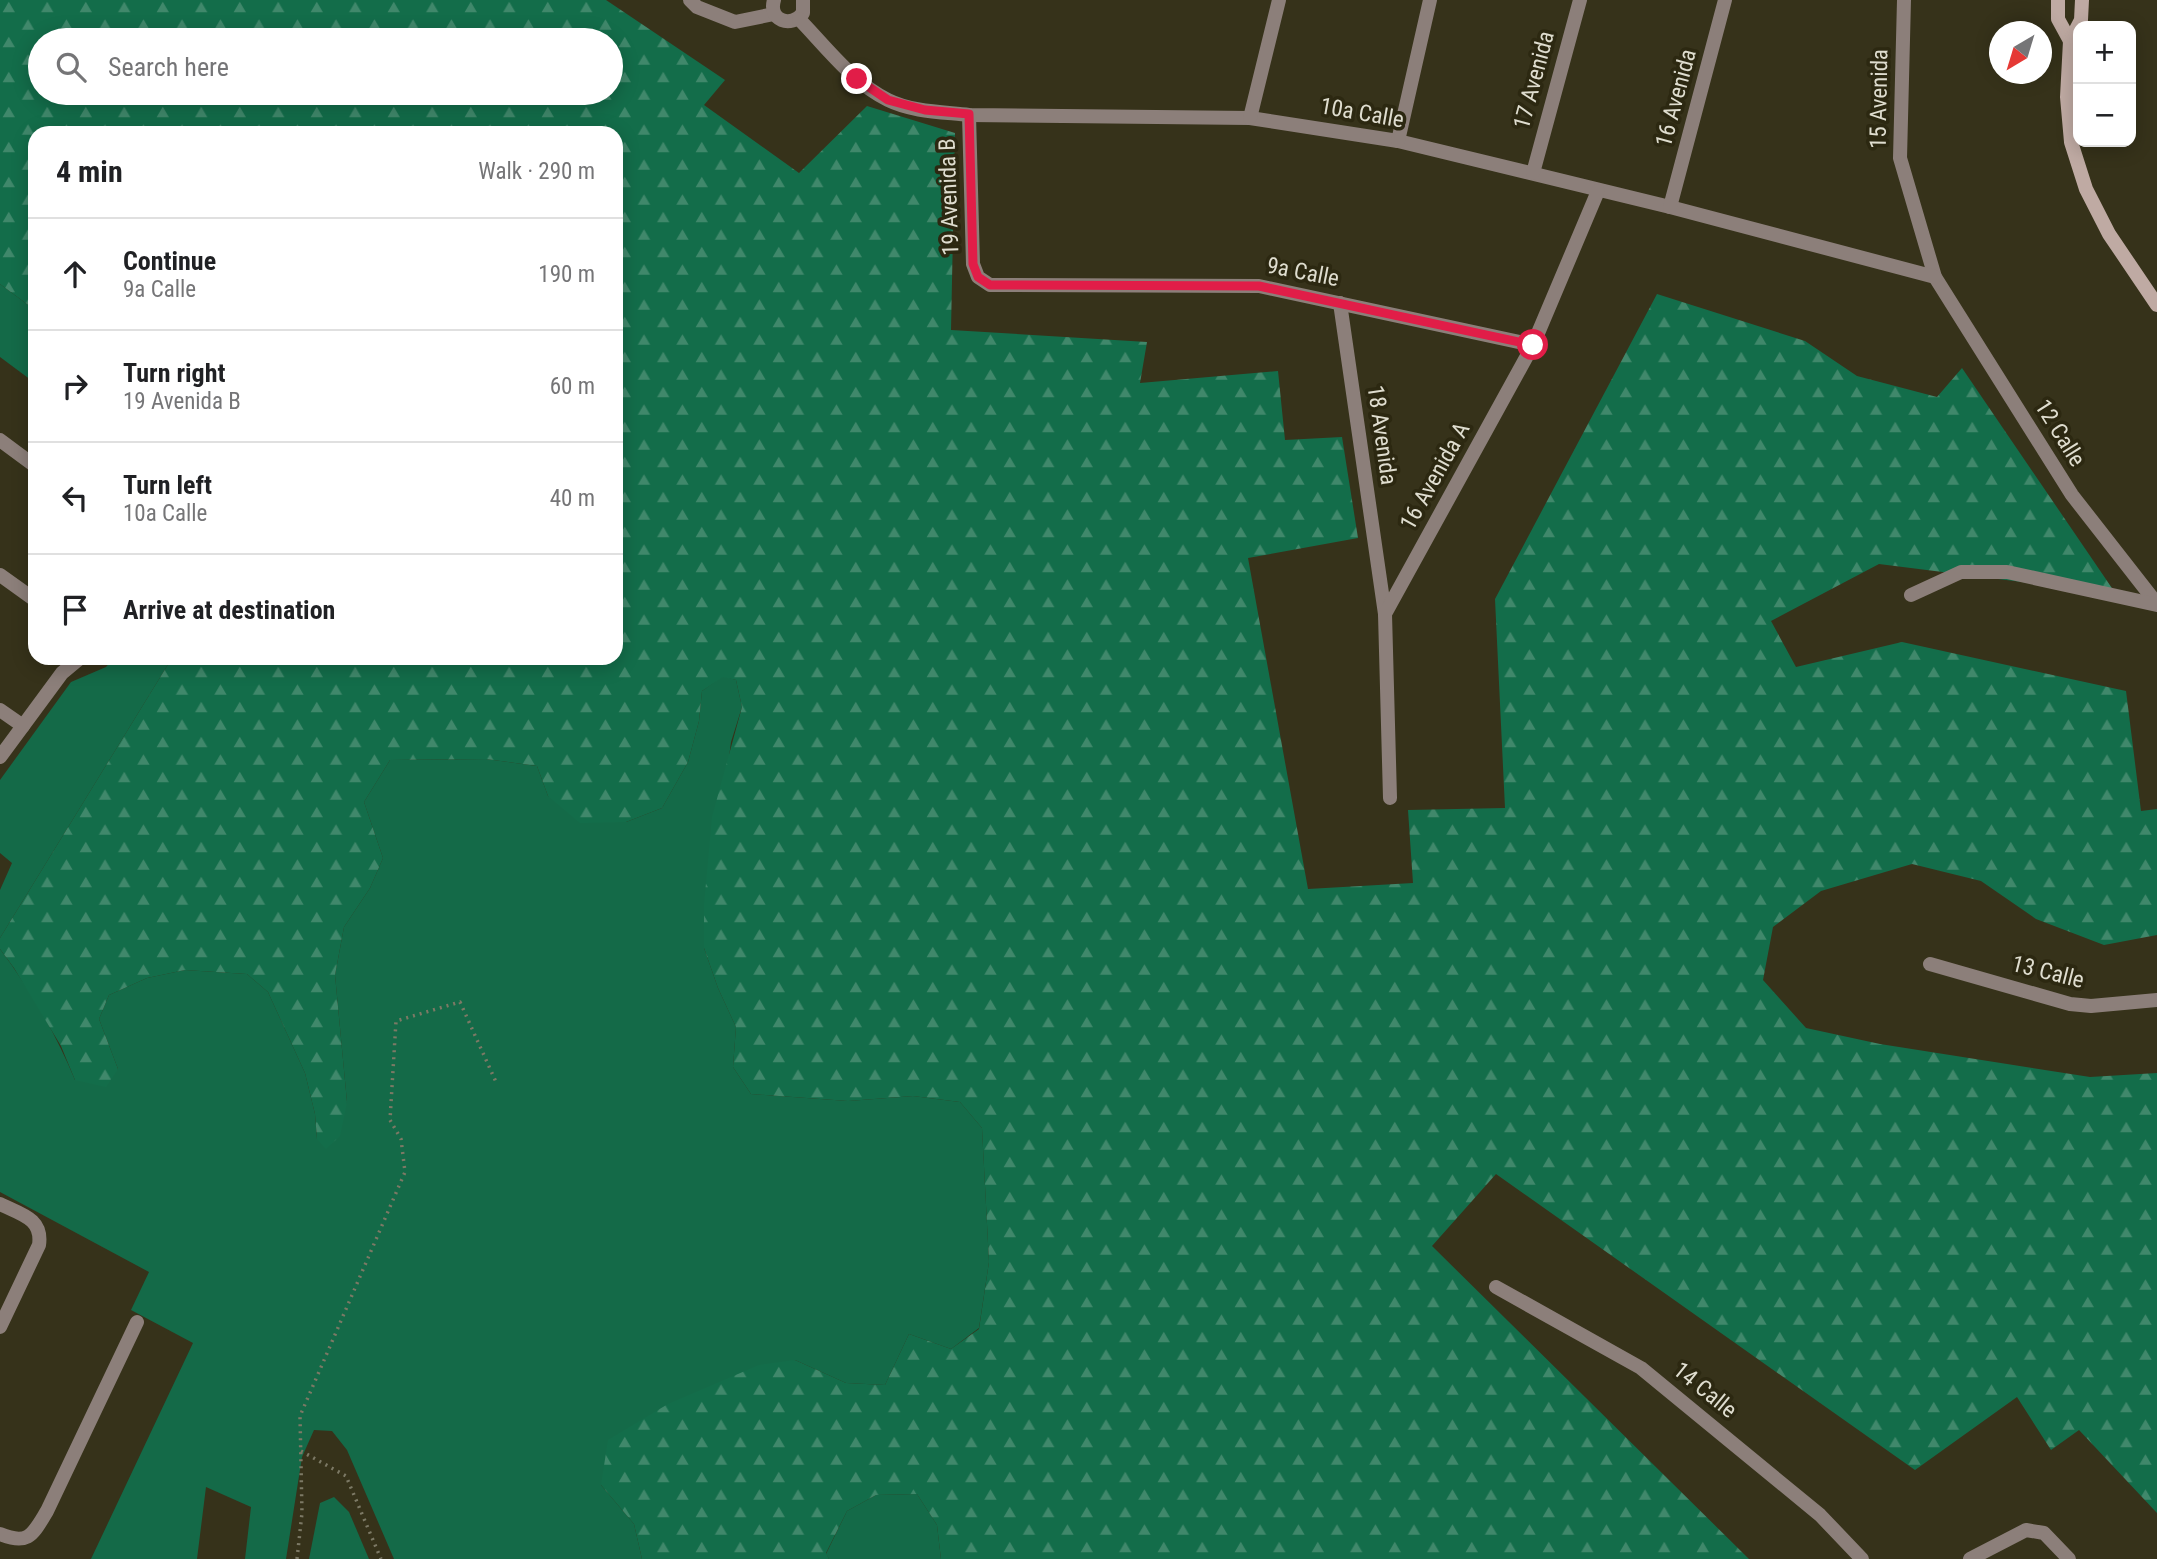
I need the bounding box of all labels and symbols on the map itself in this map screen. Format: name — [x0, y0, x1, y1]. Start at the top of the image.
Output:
north arrow — [1989, 21, 2052, 84]
street label: 17 Avenida — [1508, 28, 1560, 132]
street label: 16 Avenida — [1650, 46, 1702, 150]
street label: 15 Avenida — [1865, 49, 1893, 149]
route end — [841, 63, 872, 94]
street label: 10a Calle — [1318, 92, 1406, 134]
street label: 19 Avenida B — [933, 138, 965, 256]
street label: 9a Calle — [1265, 252, 1341, 292]
route start — [1517, 329, 1548, 360]
street label: 18 Avenida — [1362, 384, 1402, 486]
street label: 12 Calle — [2029, 395, 2091, 471]
street label: 16 Avenida A — [1394, 418, 1476, 534]
street label: 13 Calle — [2009, 950, 2087, 994]
street label: 14 Calle — [1668, 1356, 1742, 1424]

